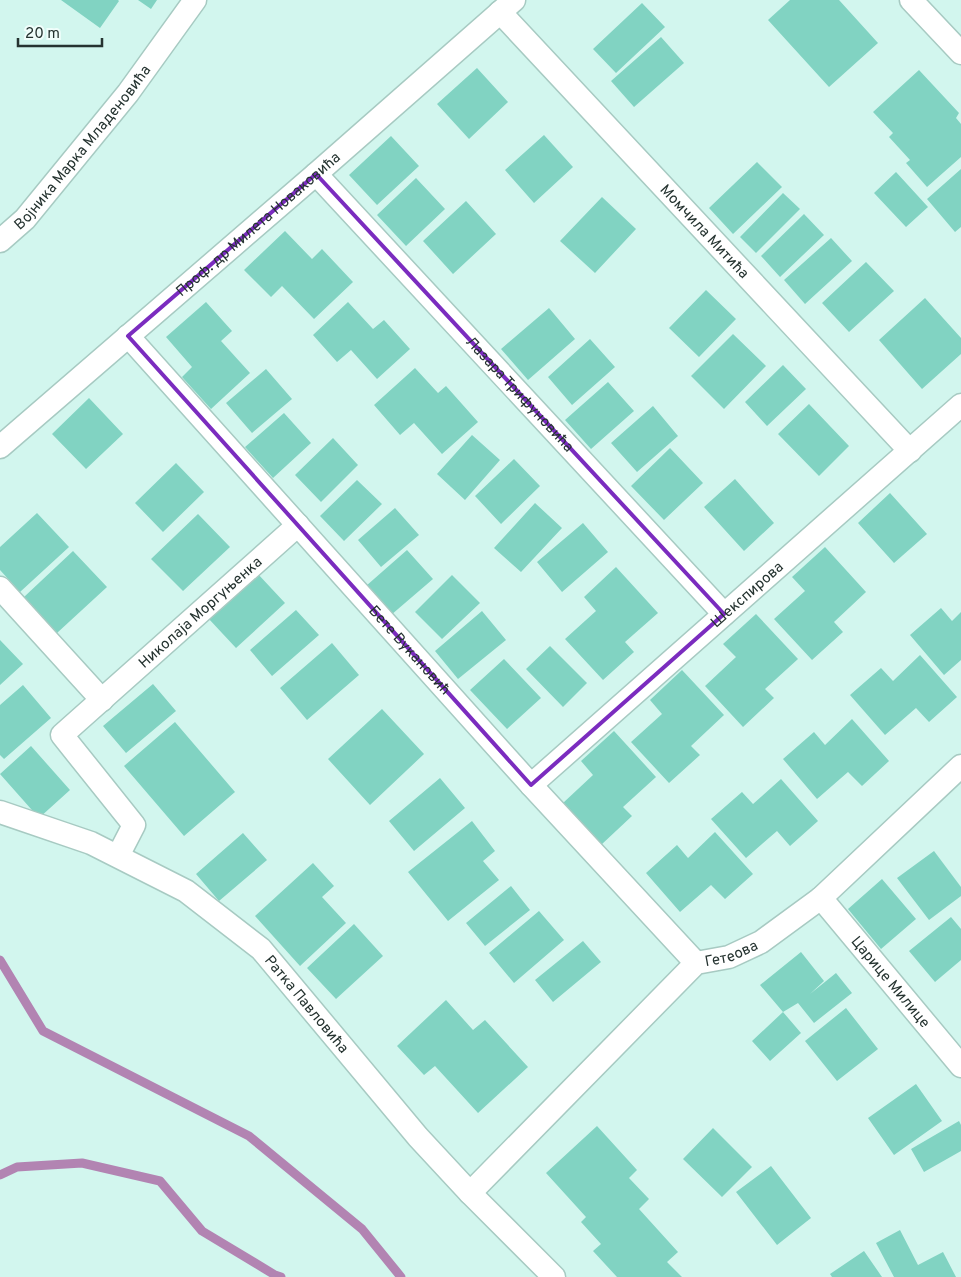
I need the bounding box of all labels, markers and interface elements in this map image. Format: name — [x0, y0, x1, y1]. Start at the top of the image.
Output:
scale bar — [18, 15, 101, 47]
text: 20 m — [25, 25, 60, 44]
street label: Војника Марка Младеновића — [11, 62, 156, 235]
street label: Проф. др Милета Новаковића — [173, 149, 345, 302]
street label: Момчила Митића — [655, 181, 752, 283]
street label: Лазара Трифуновића — [461, 333, 577, 457]
street label: Николаја Моргуњенка — [135, 553, 267, 673]
street label: Шекспирова — [707, 558, 788, 633]
street label: Бете Вукановић — [364, 602, 454, 700]
street label: Царице Милице — [846, 933, 933, 1033]
street label: Гетеова — [703, 937, 761, 972]
street label: Ратка Павловића — [259, 952, 352, 1058]

